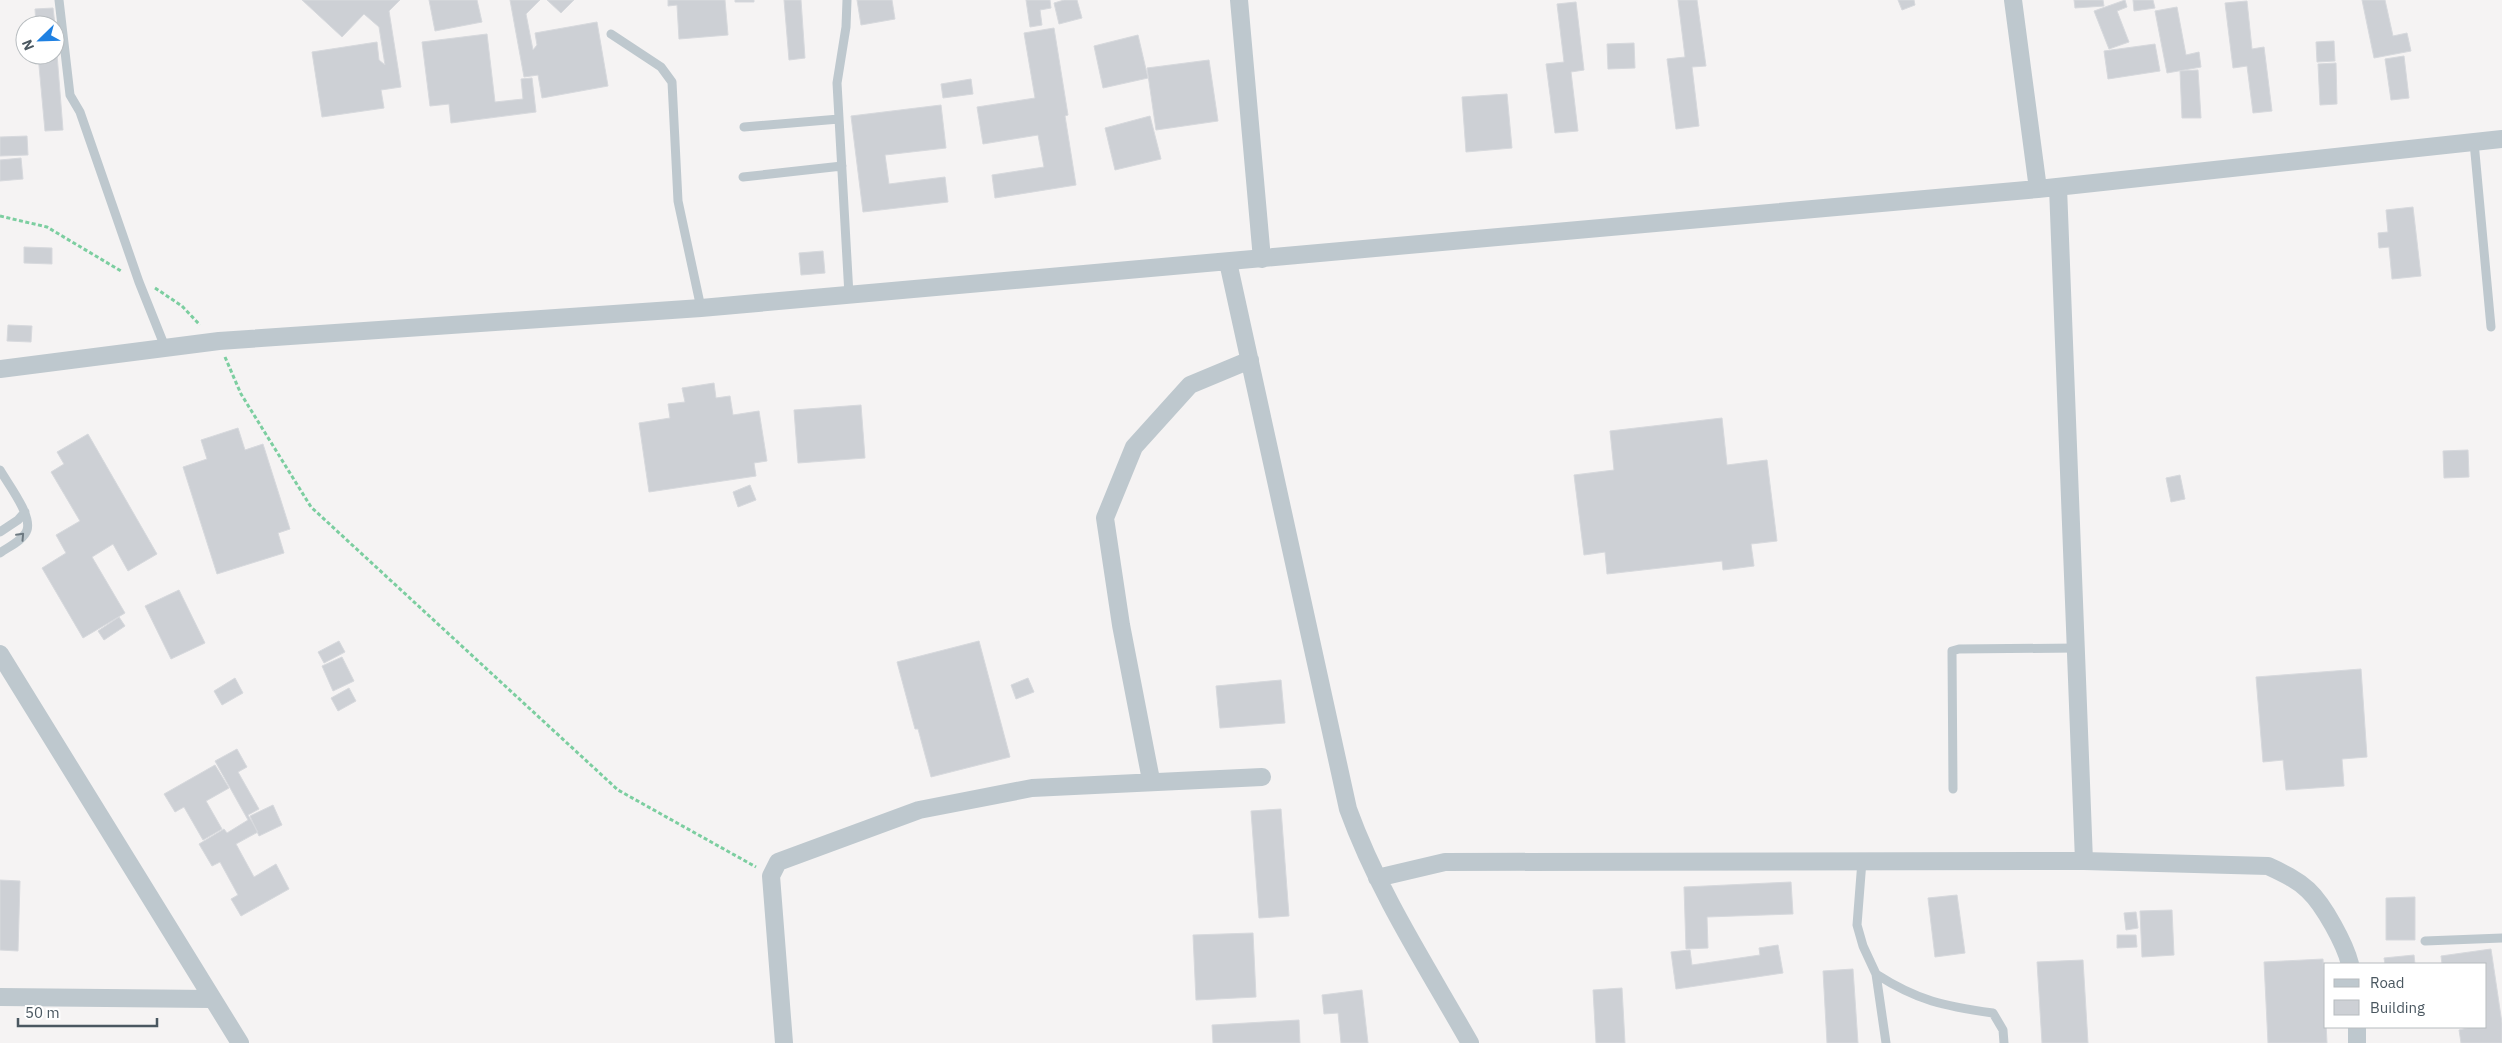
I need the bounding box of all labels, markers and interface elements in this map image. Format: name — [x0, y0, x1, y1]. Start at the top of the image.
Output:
north arrow — [15, 15, 65, 65]
text: N — [18, 37, 38, 53]
one-way arrow — [15, 533, 24, 542]
legend — [2324, 963, 2487, 1028]
text: Road — [2370, 973, 2405, 992]
scale bar — [18, 996, 156, 1028]
text: Building — [2370, 998, 2425, 1017]
text: 50 m — [25, 1003, 60, 1022]

